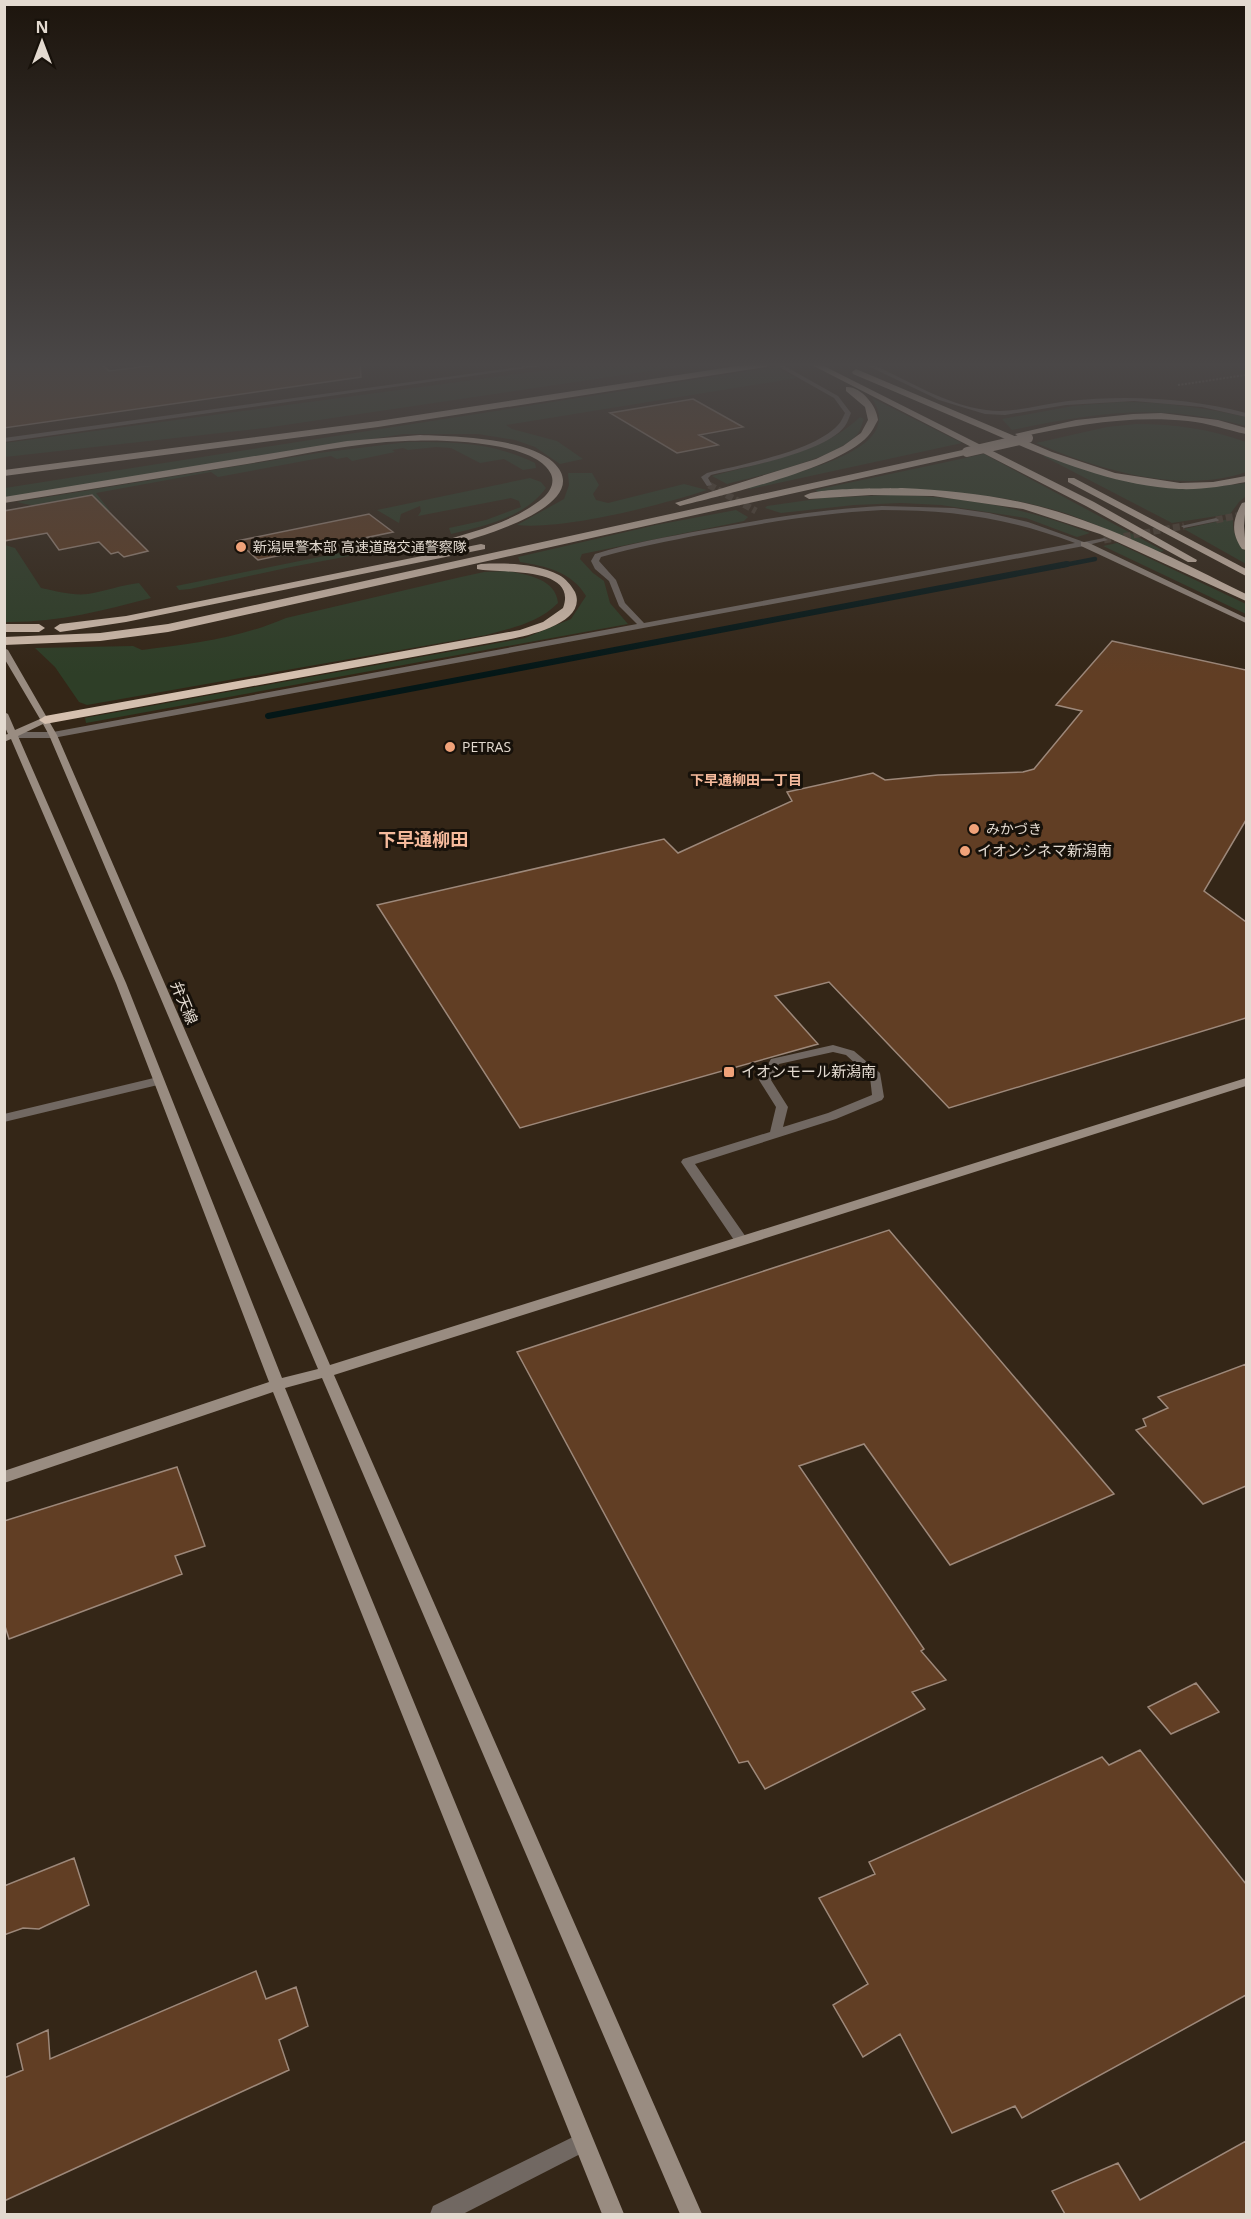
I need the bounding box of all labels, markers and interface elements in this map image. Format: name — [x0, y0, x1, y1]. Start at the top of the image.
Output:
north arrow — [12, 12, 72, 72]
text: N — [35, 16, 49, 38]
place label: 新潟県警本部 高速道路交通警察隊 — [253, 537, 467, 556]
marker: 新潟県警本部 高速道路交通警察隊 — [234, 540, 248, 554]
place label: PETRAS — [462, 737, 511, 756]
marker: PETRAS — [443, 740, 457, 754]
district label: 下早通柳田一丁目 — [690, 770, 802, 789]
place label: みかづき — [986, 819, 1042, 838]
marker: みかづき — [967, 822, 981, 836]
district label: 下早通柳田 — [378, 827, 468, 851]
place label: イオンシネマ新潟南 — [977, 840, 1112, 860]
marker: イオンシネマ新潟南 — [958, 844, 972, 858]
street label: 弁天線 — [167, 978, 203, 1027]
place label: イオンモール新潟南 — [741, 1061, 876, 1081]
marker: イオンモール新潟南 — [722, 1065, 736, 1079]

